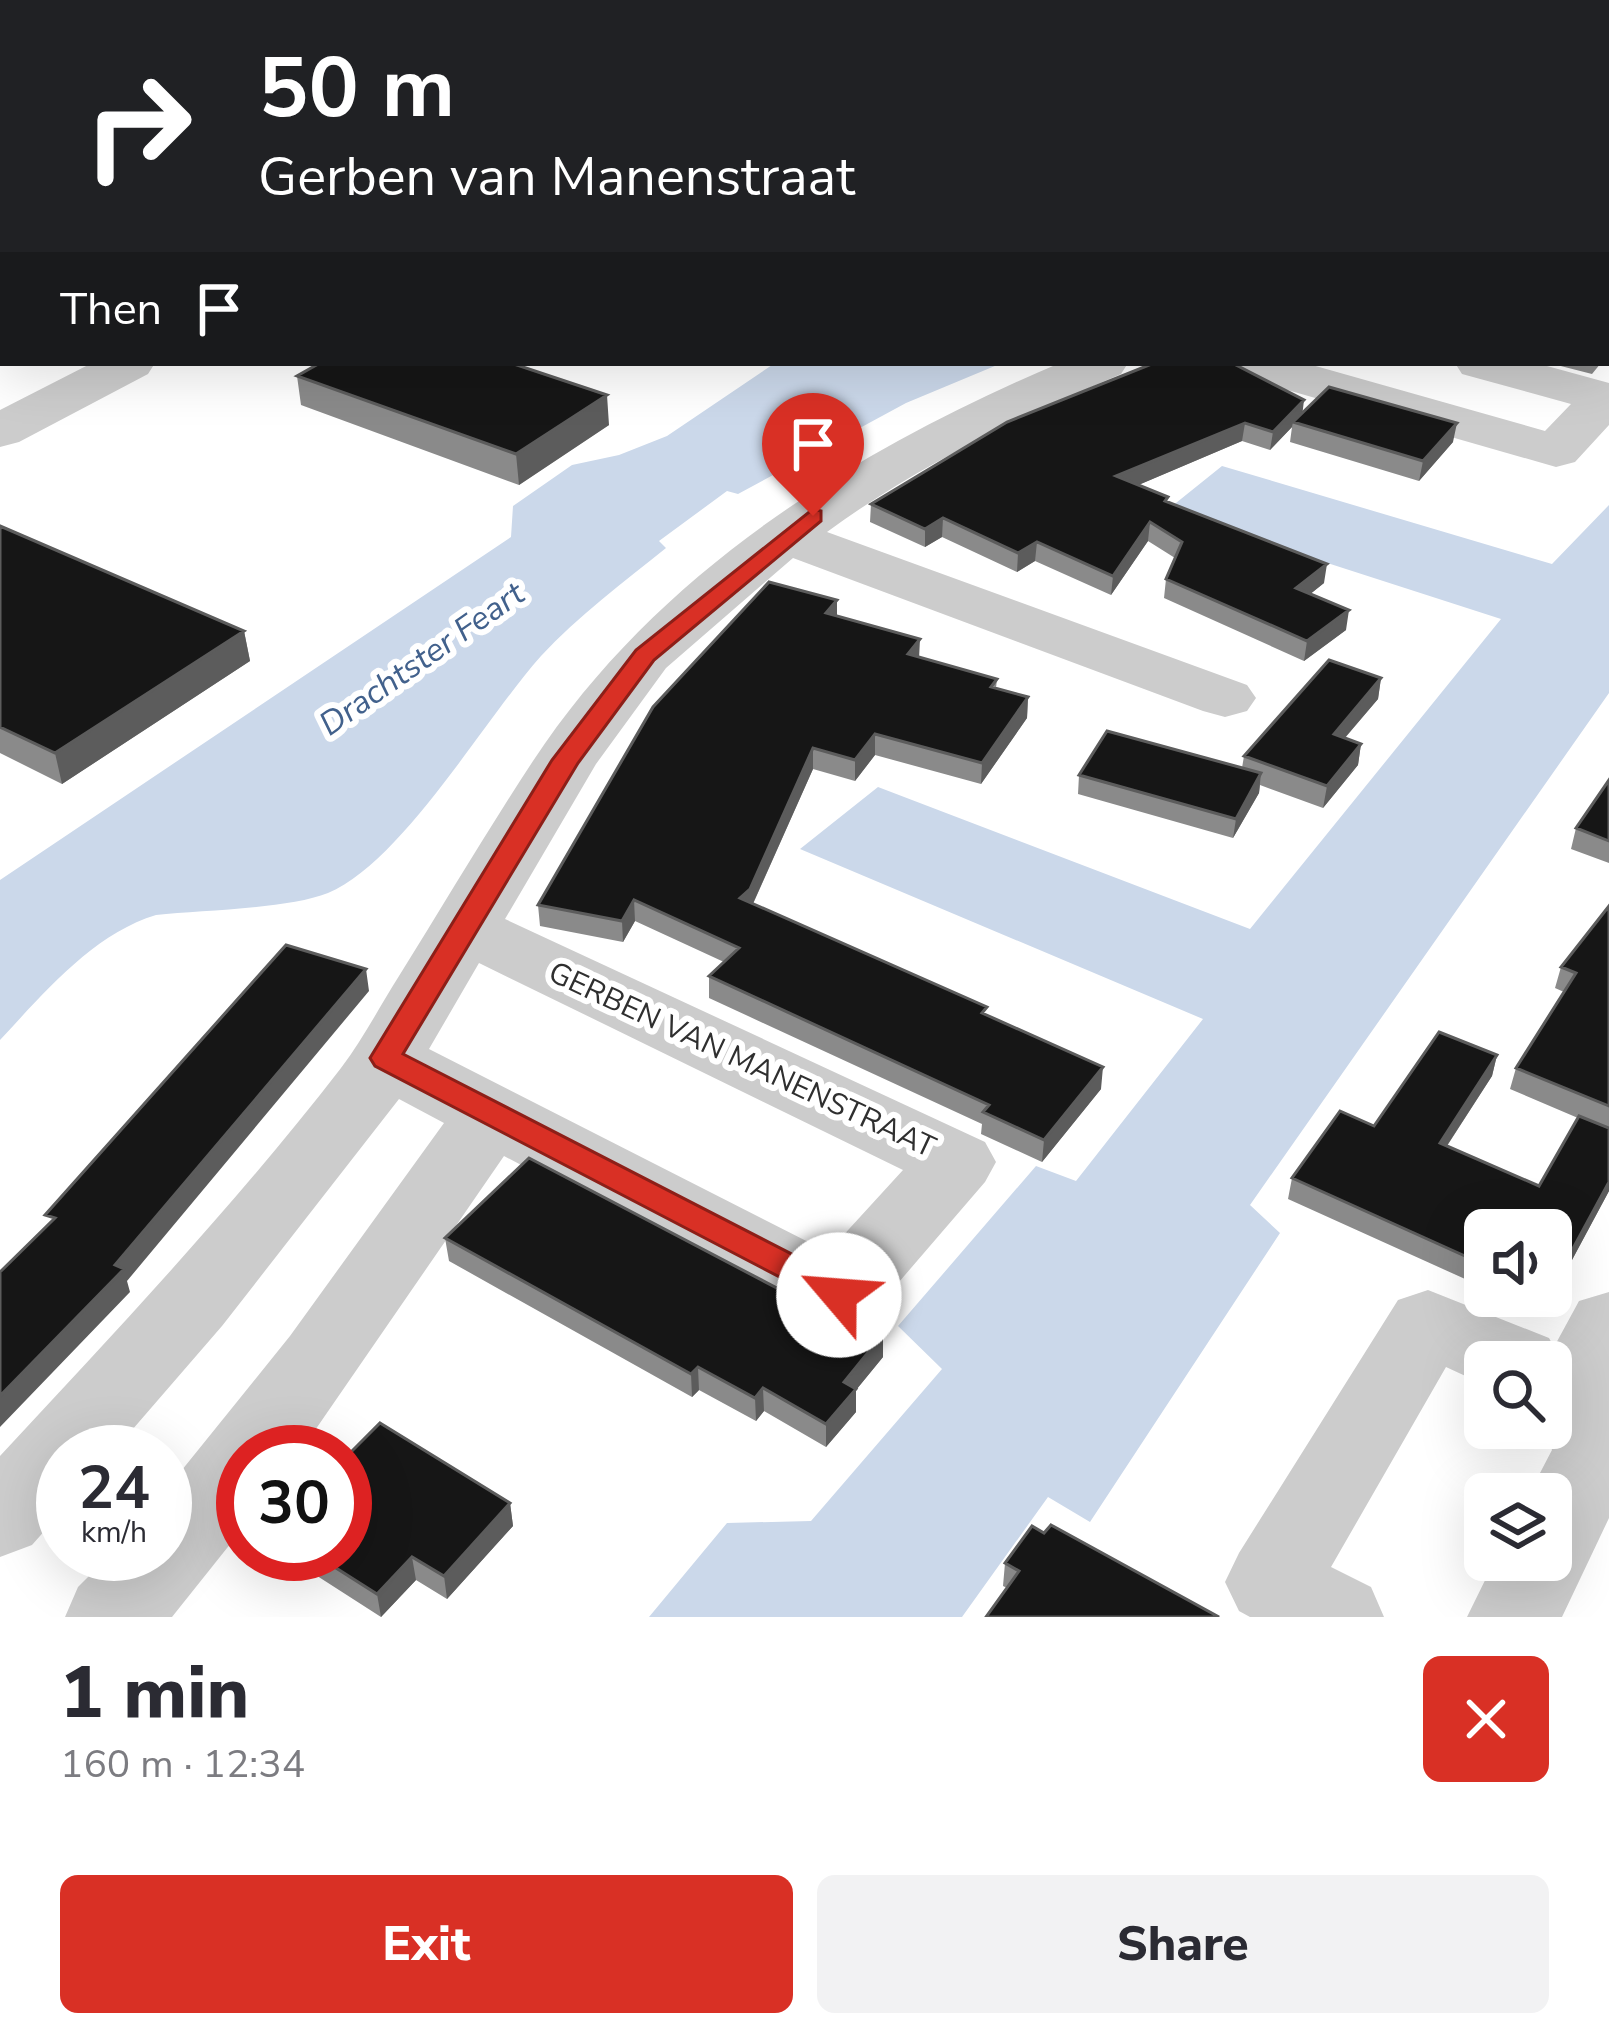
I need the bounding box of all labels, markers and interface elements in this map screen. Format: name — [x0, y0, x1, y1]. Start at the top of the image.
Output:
text: 50 m — [258, 31, 455, 146]
icon: right — [60, 48, 216, 204]
text: Gerben van Manenstraat — [258, 140, 855, 214]
icon: arrive — [186, 276, 252, 342]
text: Then — [60, 279, 162, 340]
pin — [762, 393, 864, 516]
icon: arrive — [780, 411, 846, 477]
water label: Drachtster Feart — [310, 571, 535, 747]
street label: GERBEN VAN MANENSTRAAT — [542, 952, 942, 1168]
map controls — [1464, 1209, 1572, 1581]
button: sound — [1464, 1209, 1572, 1317]
position arrow — [776, 1232, 902, 1358]
button: search — [1464, 1341, 1572, 1449]
speed limit sign: 30 — [216, 1425, 372, 1581]
text: 24 — [78, 1447, 150, 1529]
button: layers — [1464, 1473, 1572, 1581]
text: km/h — [81, 1512, 147, 1553]
text: 1 min — [60, 1644, 249, 1742]
button: close — [1423, 1656, 1549, 1782]
text: 160 m · 12:34 — [60, 1738, 305, 1791]
button: Exit — [60, 1875, 793, 2013]
button: Share — [817, 1875, 1549, 2013]

